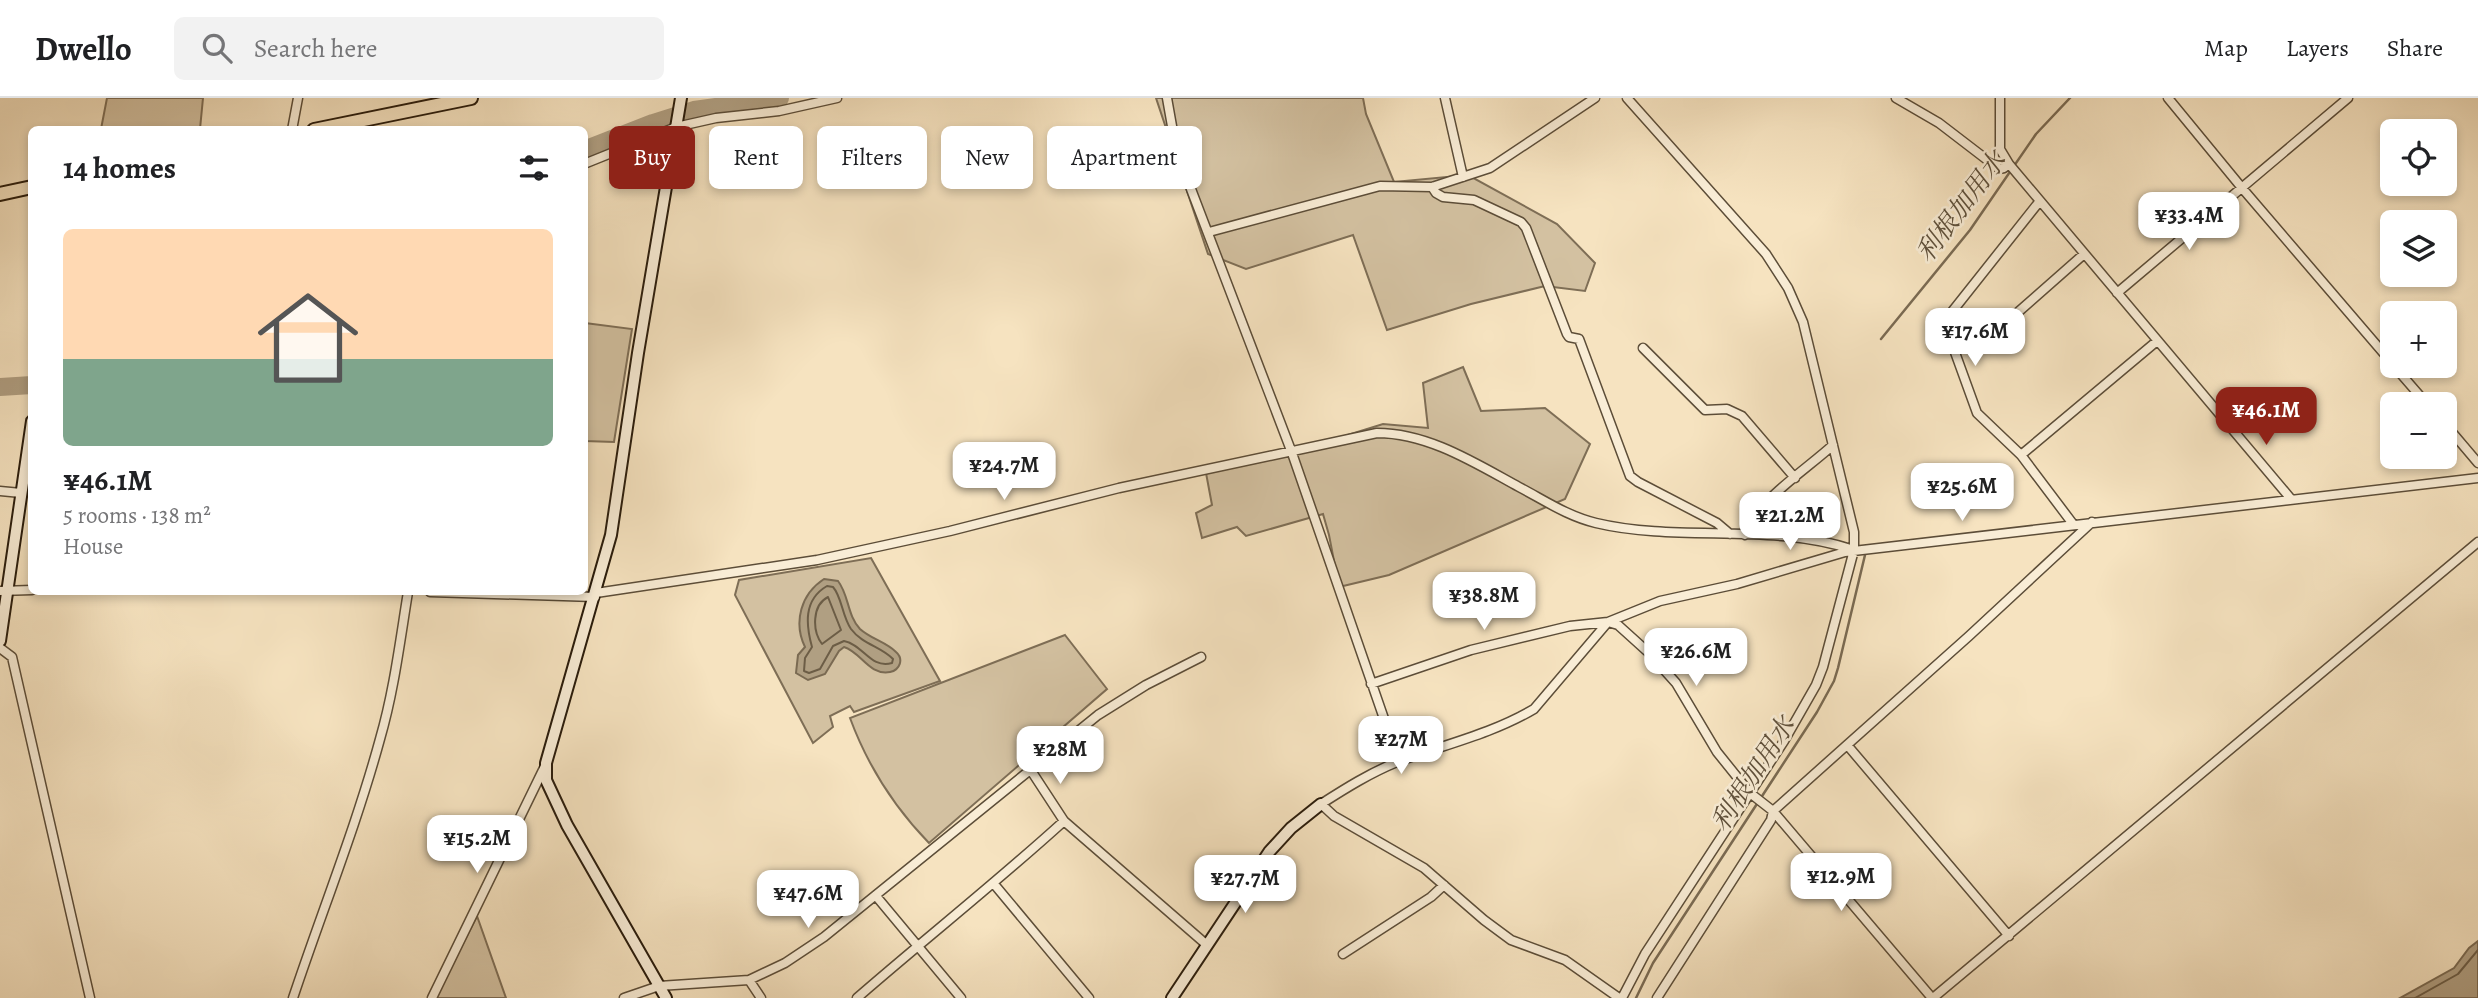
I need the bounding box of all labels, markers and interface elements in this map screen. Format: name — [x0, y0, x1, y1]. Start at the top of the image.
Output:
search box — [174, 17, 664, 80]
text: Dwello — [35, 26, 132, 71]
icon: search — [198, 29, 236, 67]
text: Search here — [254, 31, 377, 66]
text: Map — [2204, 32, 2248, 64]
text: Layers — [2286, 32, 2349, 64]
text: Share — [2387, 32, 2443, 64]
map controls — [2380, 119, 2457, 469]
button: locate — [2380, 119, 2457, 196]
chip: Buy — [609, 126, 695, 189]
chip: Rent — [709, 126, 803, 189]
chip: Filters — [817, 126, 927, 189]
chip: New — [941, 126, 1033, 189]
chip: Apartment — [1047, 126, 1202, 189]
water label: 利根加用水 — [1908, 142, 2016, 269]
text: 14 homes — [63, 148, 176, 188]
icon: filters — [515, 149, 553, 187]
pin: ¥33.4M — [2132, 192, 2246, 252]
text: ¥33.4M — [2154, 199, 2224, 230]
button: layers — [2380, 210, 2457, 287]
icon: home — [245, 275, 371, 401]
button: + — [2380, 301, 2457, 378]
pin: ¥17.6M — [1918, 308, 2032, 368]
text: ¥17.6M — [1941, 315, 2009, 346]
pin: ¥46.1M — [2209, 388, 2323, 447]
button: − — [2380, 392, 2457, 469]
text: ¥46.1M — [2232, 394, 2300, 425]
pin: ¥24.7M — [947, 442, 1061, 502]
text: ¥24.7M — [969, 449, 1039, 480]
text: ¥46.1M — [63, 460, 153, 500]
pin: ¥25.6M — [1905, 464, 2019, 523]
text: ¥25.6M — [1927, 470, 1997, 501]
pin: ¥21.2M — [1733, 492, 1847, 552]
text: ¥21.2M — [1755, 499, 1825, 530]
text: 5 rooms · 138 m² — [63, 500, 211, 531]
text: House — [63, 531, 123, 562]
pin: ¥38.8M — [1427, 573, 1541, 632]
text: ¥38.8M — [1449, 579, 1519, 610]
pin: ¥26.6M — [1639, 628, 1753, 688]
text: ¥26.6M — [1660, 635, 1732, 666]
water label: 利根加用水 — [1703, 707, 1805, 838]
pin: ¥27M — [1360, 716, 1442, 776]
text: ¥27M — [1374, 723, 1428, 754]
pin: ¥28M — [1019, 726, 1101, 786]
text: ¥28M — [1033, 733, 1087, 764]
pin: ¥15.2M — [420, 816, 534, 875]
text: ¥15.2M — [443, 822, 511, 853]
pin: ¥12.9M — [1784, 854, 1898, 913]
pin: ¥27.7M — [1188, 856, 1302, 915]
text: ¥12.9M — [1807, 860, 1875, 891]
text: ¥27.7M — [1210, 862, 1280, 893]
pin: ¥47.6M — [751, 870, 865, 930]
text: ¥47.6M — [773, 877, 843, 908]

